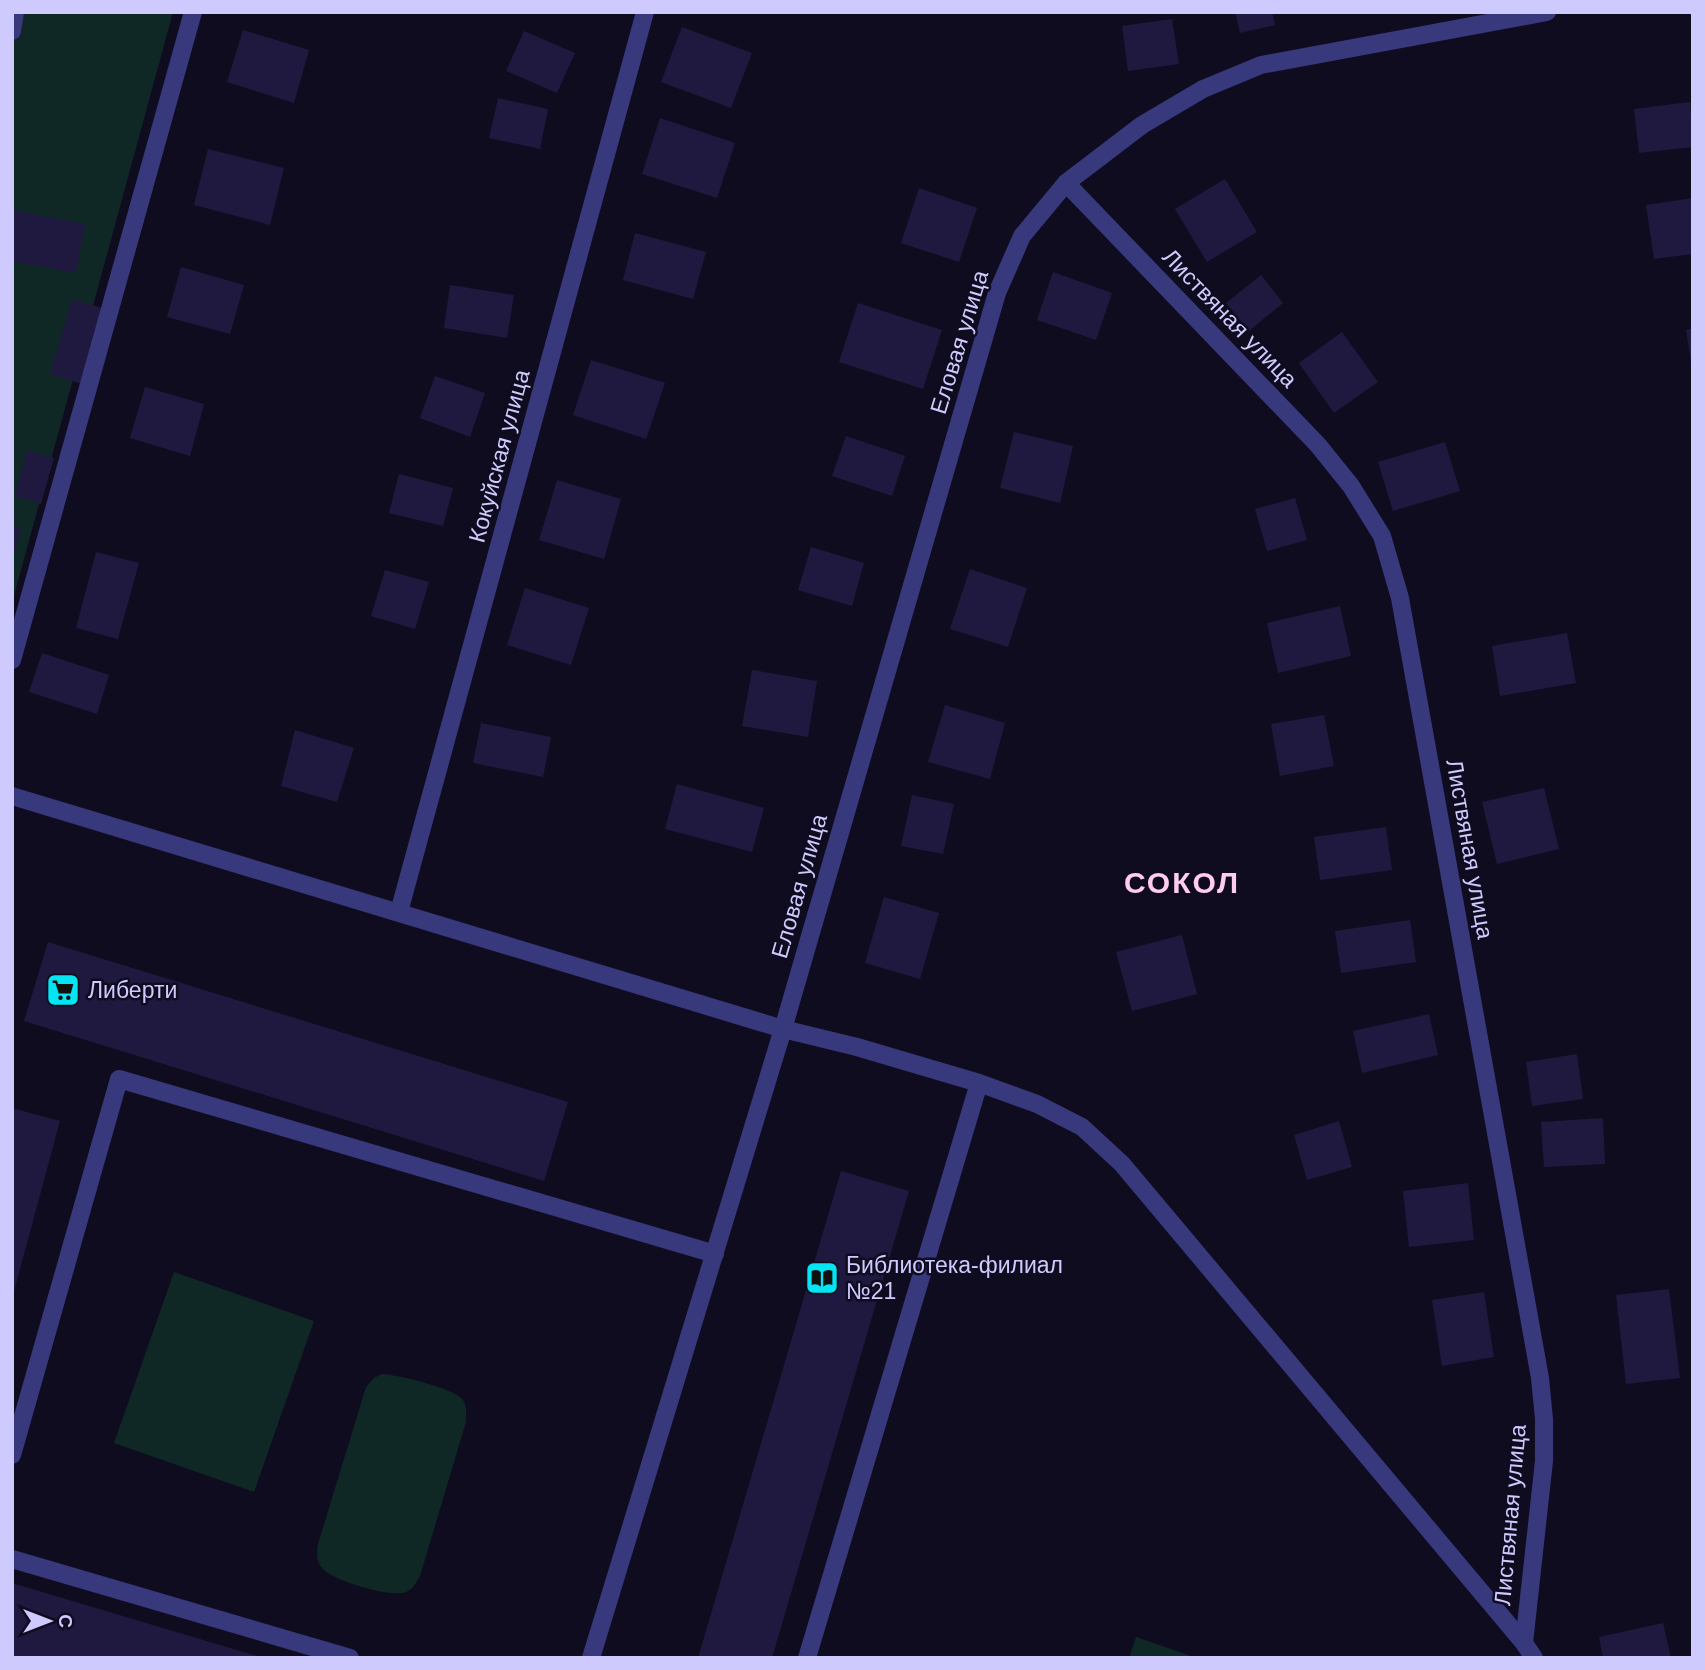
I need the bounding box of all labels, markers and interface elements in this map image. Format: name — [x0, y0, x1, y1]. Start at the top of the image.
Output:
street label: Листвяная улица — [1157, 244, 1303, 393]
street label: Еловая улица — [925, 267, 993, 417]
street label: Кокуйская улица — [463, 367, 535, 545]
street label: Листвяная улица — [1441, 757, 1499, 941]
street label: Еловая улица — [766, 811, 832, 961]
district label: СОКОЛ — [1124, 866, 1240, 899]
supermarket icon: Либерти — [44, 971, 82, 1009]
place label: Либерти — [88, 977, 177, 1003]
place label: Библиотека-филиал №21 — [846, 1252, 1063, 1304]
library icon: Библиотека-филиал №21 — [803, 1259, 841, 1297]
street label: Листвяная улица — [1489, 1423, 1531, 1607]
north arrow — [14, 1586, 84, 1656]
text: С — [55, 1614, 76, 1628]

